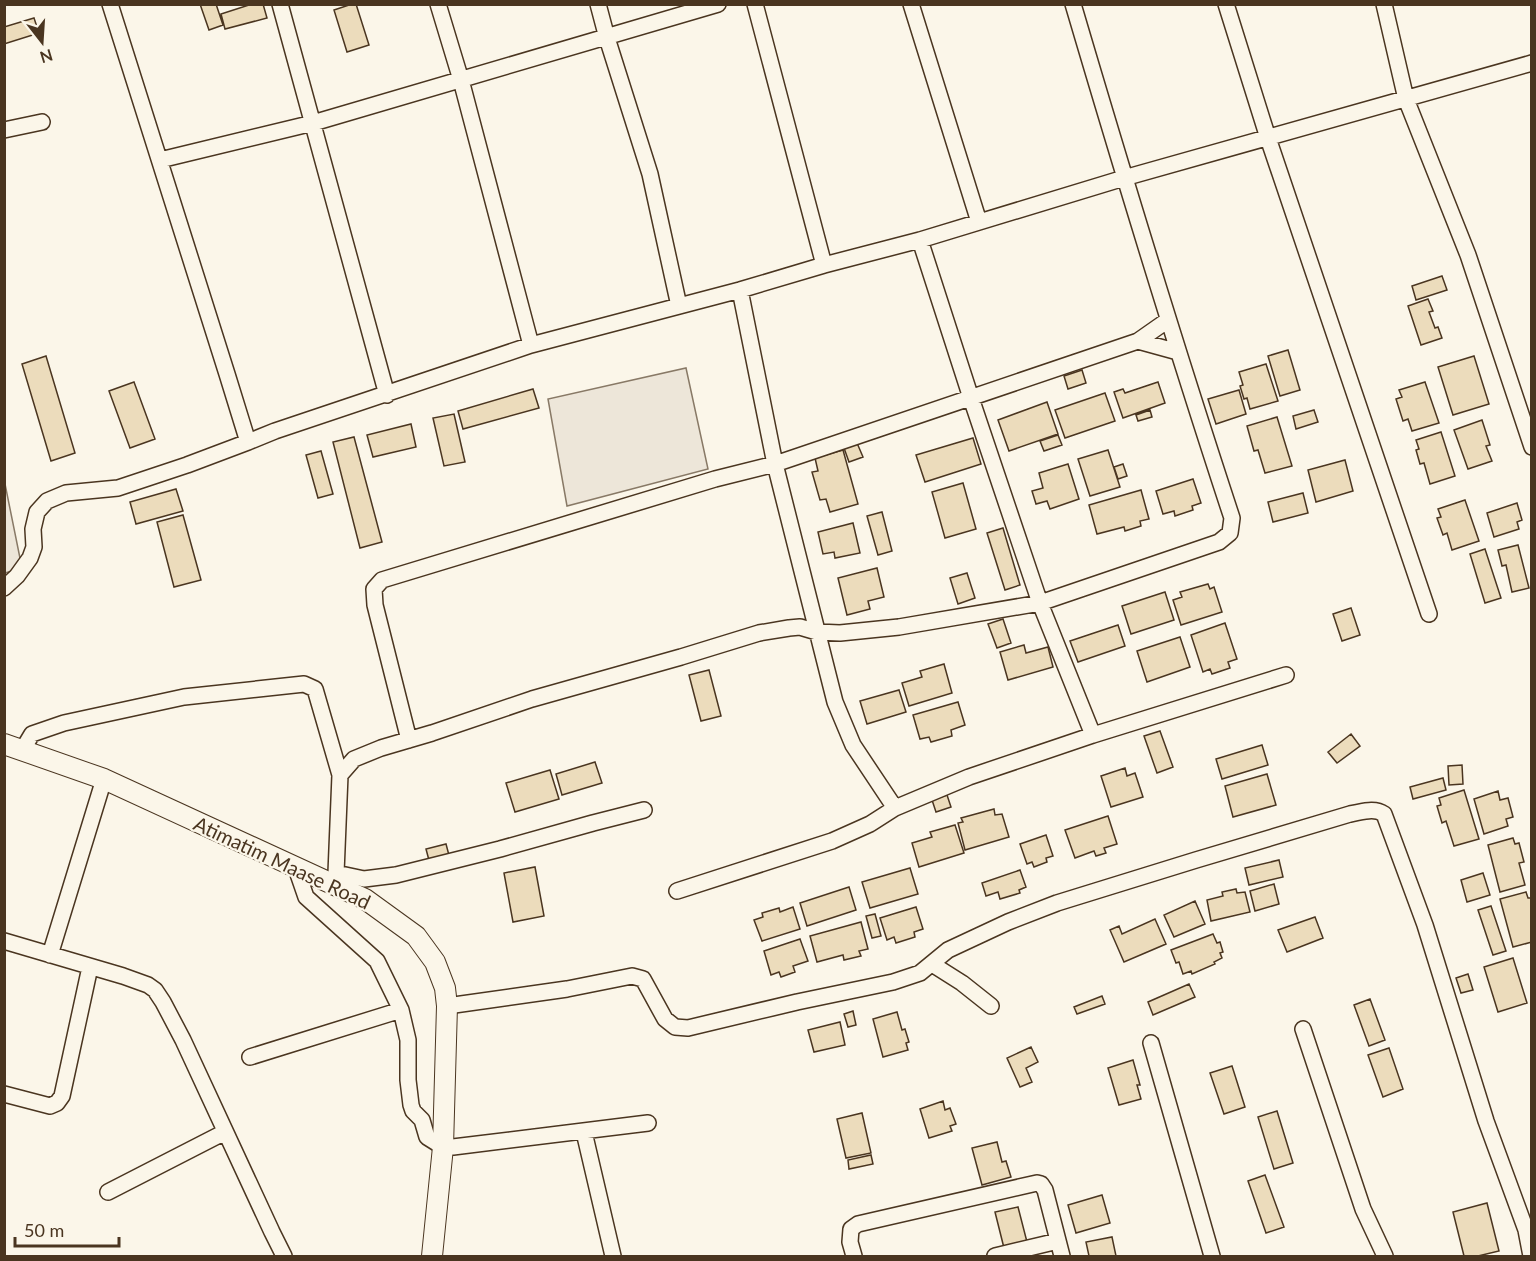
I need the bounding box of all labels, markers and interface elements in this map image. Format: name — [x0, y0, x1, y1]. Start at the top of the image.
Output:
north arrow — [12, 12, 72, 72]
text: N — [38, 46, 55, 68]
street label: Atimatim Maase Road — [190, 811, 375, 914]
scale bar — [15, 1210, 118, 1248]
text: 50 m — [24, 1219, 64, 1241]

